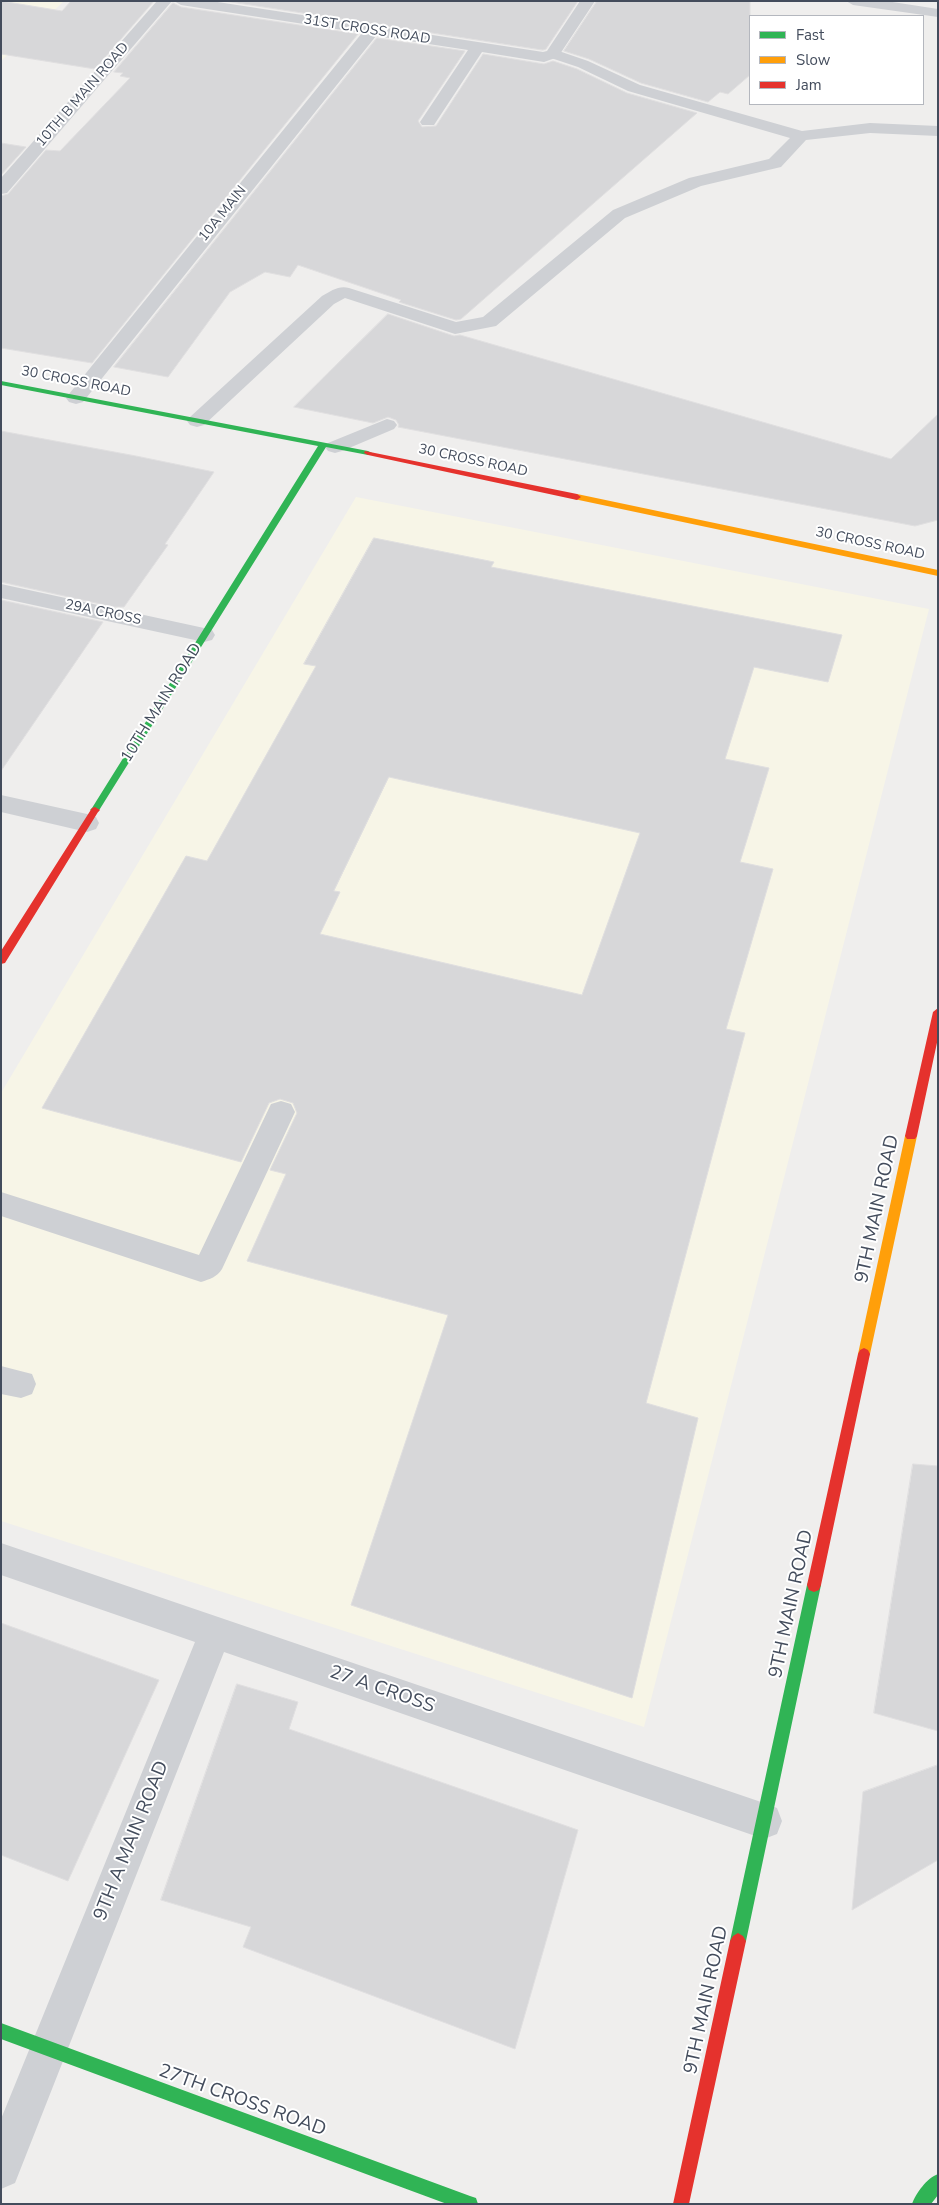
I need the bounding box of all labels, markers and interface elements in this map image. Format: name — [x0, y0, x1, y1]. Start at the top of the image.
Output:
street label: 31ST CROSS ROAD — [302, 12, 432, 48]
legend — [749, 15, 924, 105]
text: Fast — [796, 25, 824, 45]
street label: 10TH B MAIN ROAD — [33, 39, 133, 151]
text: Slow — [796, 50, 830, 70]
text: Jam — [796, 75, 822, 95]
street label: 10A MAIN — [195, 183, 251, 245]
street label: 30 CROSS ROAD — [20, 363, 132, 401]
street label: 30 CROSS ROAD — [417, 441, 529, 481]
street label: 30 CROSS ROAD — [814, 524, 926, 564]
street label: 29A CROSS — [63, 597, 143, 629]
street label: 10TH MAIN ROAD — [118, 640, 206, 766]
street label: 9TH MAIN ROAD — [851, 1133, 905, 1285]
street label: 9TH MAIN ROAD — [765, 1528, 819, 1680]
street label: 27 A CROSS — [326, 1661, 438, 1719]
street label: 9TH A MAIN ROAD — [90, 1758, 174, 1924]
street label: 9TH MAIN ROAD — [680, 1924, 734, 2076]
street label: 27TH CROSS ROAD — [155, 2060, 329, 2142]

